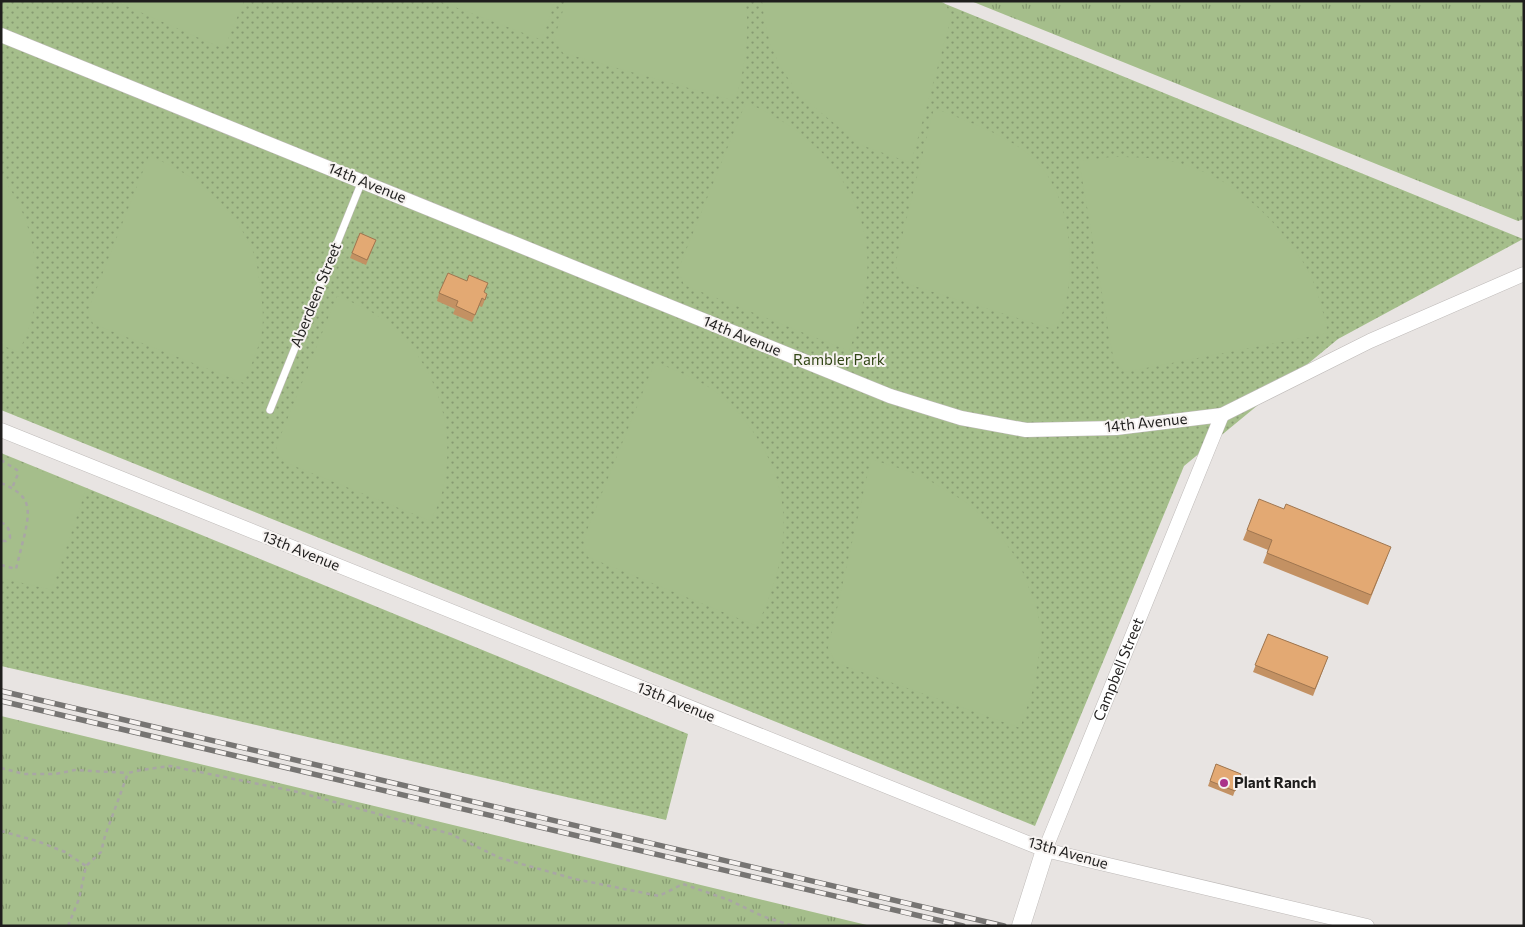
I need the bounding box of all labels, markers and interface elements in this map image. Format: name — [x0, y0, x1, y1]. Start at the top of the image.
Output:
street label: 14th Avenue — [326, 158, 409, 206]
street label: Aberdeen Street — [286, 240, 344, 350]
street label: 14th Avenue — [701, 311, 784, 359]
park label: Rambler Park — [793, 350, 885, 368]
street label: 14th Avenue — [1104, 409, 1188, 435]
street label: 13th Avenue — [260, 526, 343, 574]
street label: Campbell Street — [1089, 615, 1147, 723]
street label: 13th Avenue — [635, 677, 718, 725]
place label: Plant Ranch — [1234, 773, 1316, 791]
marker: Plant Ranch — [1218, 777, 1230, 789]
street label: 13th Avenue — [1026, 832, 1111, 872]

